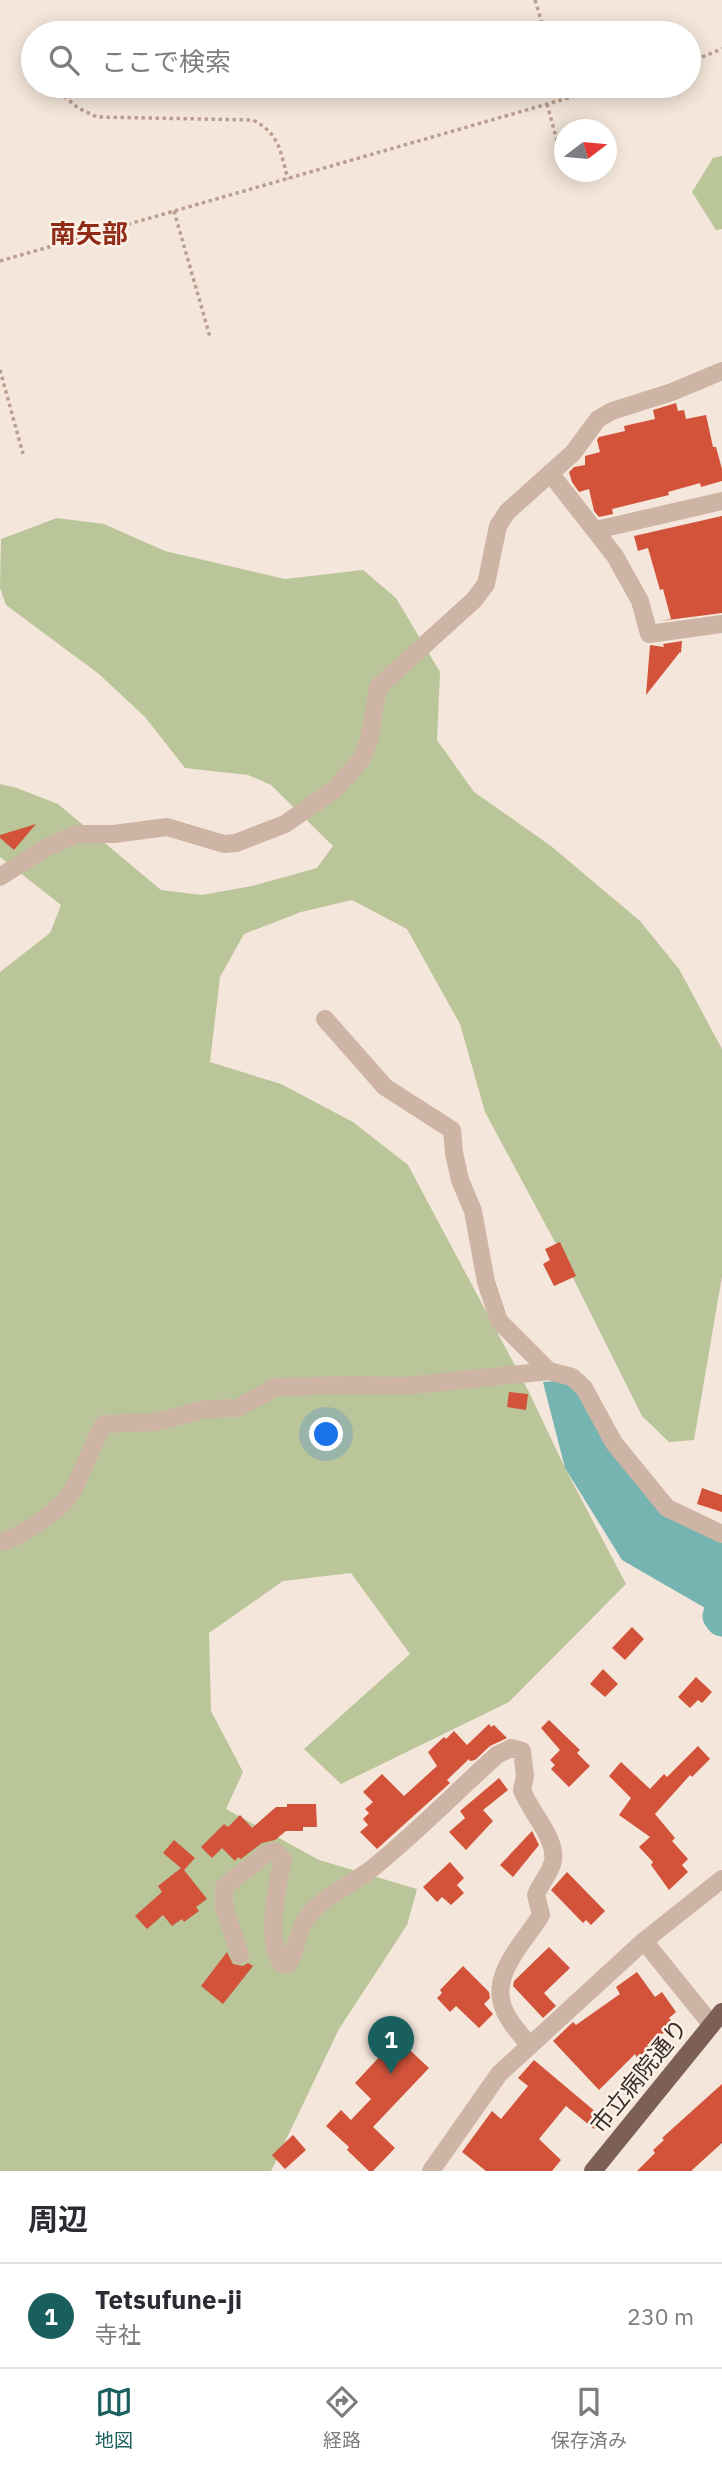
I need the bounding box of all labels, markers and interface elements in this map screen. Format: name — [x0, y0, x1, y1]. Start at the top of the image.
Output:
search box — [21, 21, 701, 98]
icon: search — [45, 41, 83, 79]
text: ここで検索 — [101, 44, 231, 78]
north arrow — [554, 119, 617, 182]
district label: 南矢部 — [50, 216, 128, 250]
your location — [309, 1417, 343, 1451]
street label: 市立病院通り — [583, 2012, 693, 2138]
pin: 1 — [368, 2016, 414, 2074]
text: 周辺 — [28, 2199, 88, 2238]
text: Tetsufune-ji — [95, 2282, 242, 2316]
text: 1 — [44, 2301, 58, 2331]
text: 230 m — [627, 2301, 694, 2331]
text: 寺社 — [95, 2319, 141, 2349]
tab: 地図 — [95, 2383, 133, 2452]
tab: 経路 — [323, 2383, 361, 2452]
tab: 保存済み — [551, 2383, 627, 2452]

